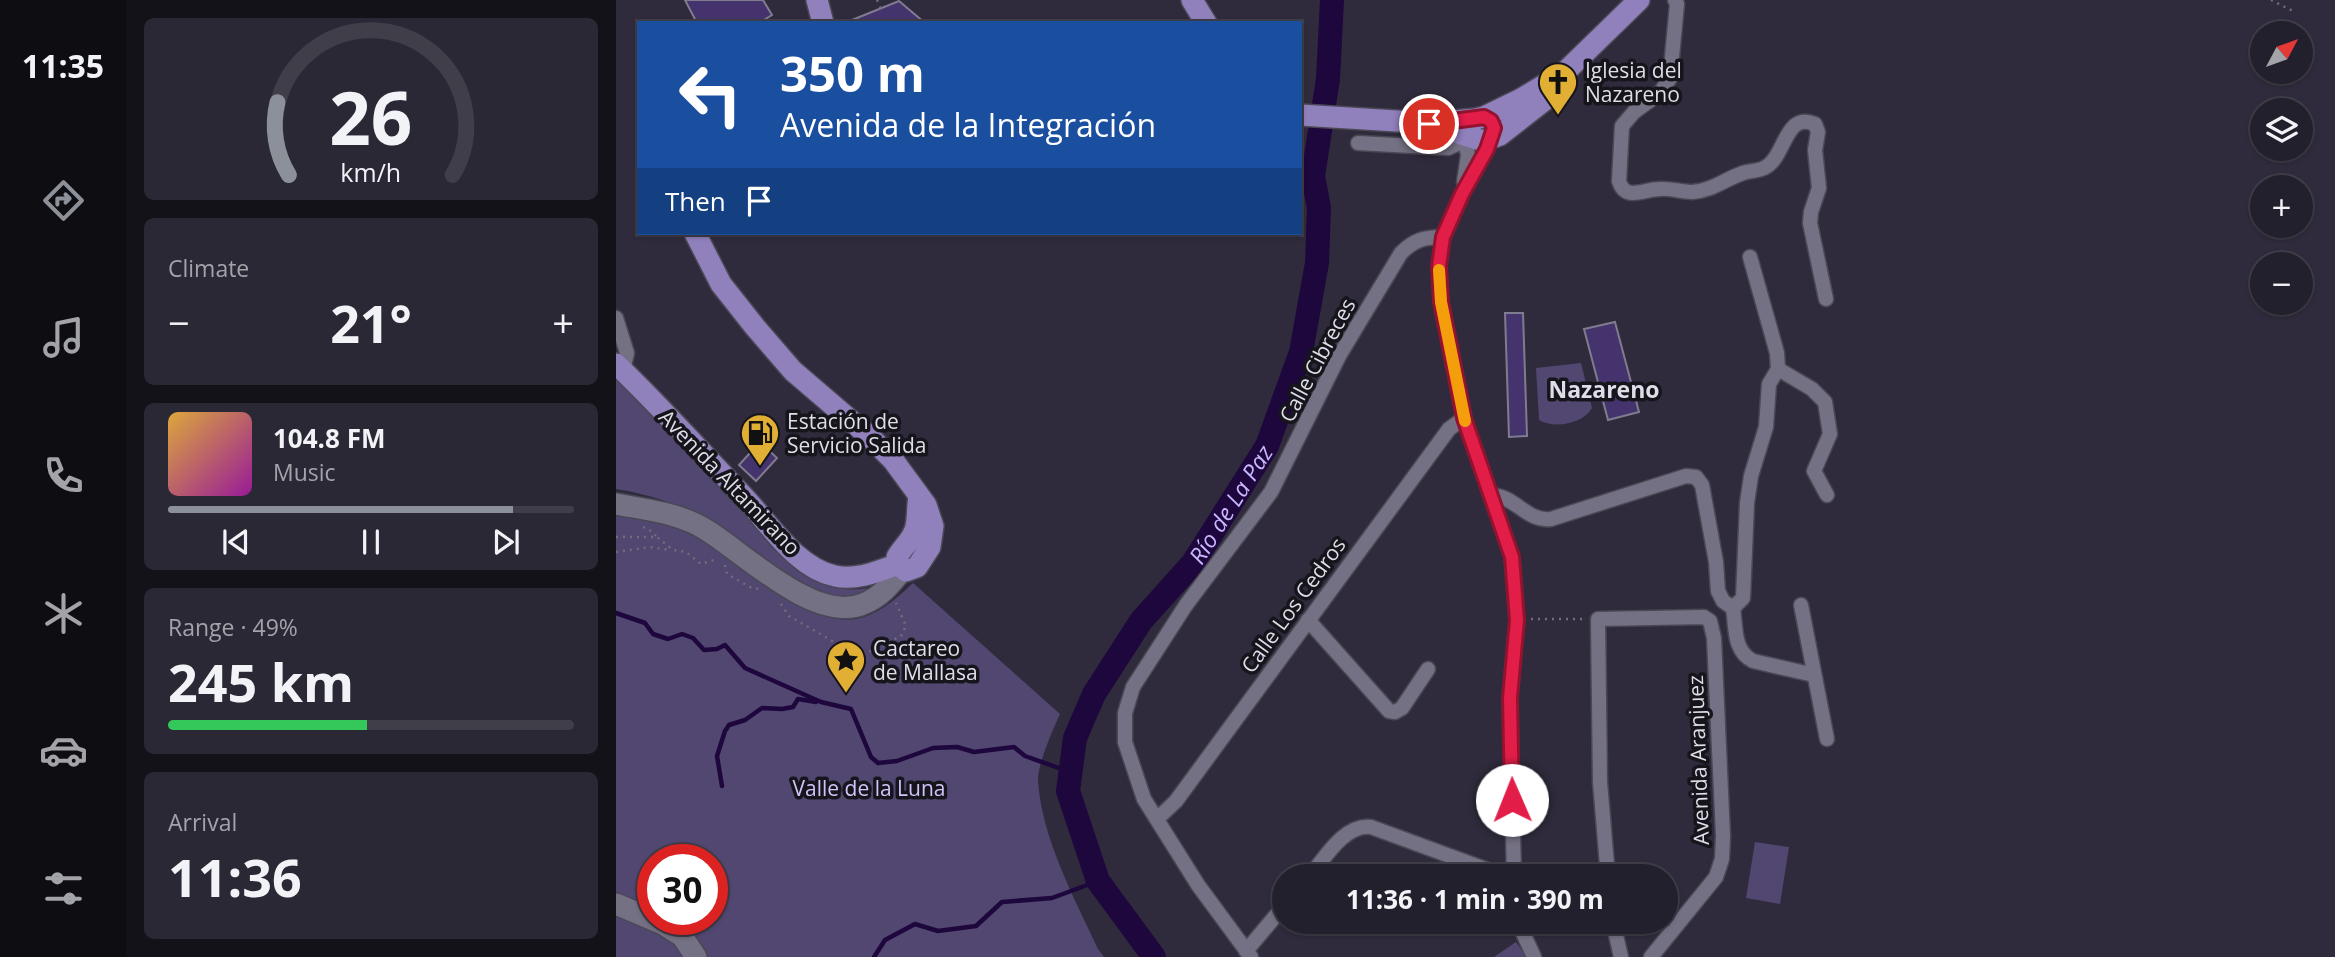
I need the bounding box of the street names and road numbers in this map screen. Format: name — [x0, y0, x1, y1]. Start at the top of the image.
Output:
street label: Calle Cibreces — [1273, 293, 1361, 427]
street label: Avenida Altamirano — [653, 403, 807, 561]
street label: Calle Los Cedros — [1234, 532, 1352, 678]
street label: Avenida Aranjuez — [1681, 674, 1715, 845]

